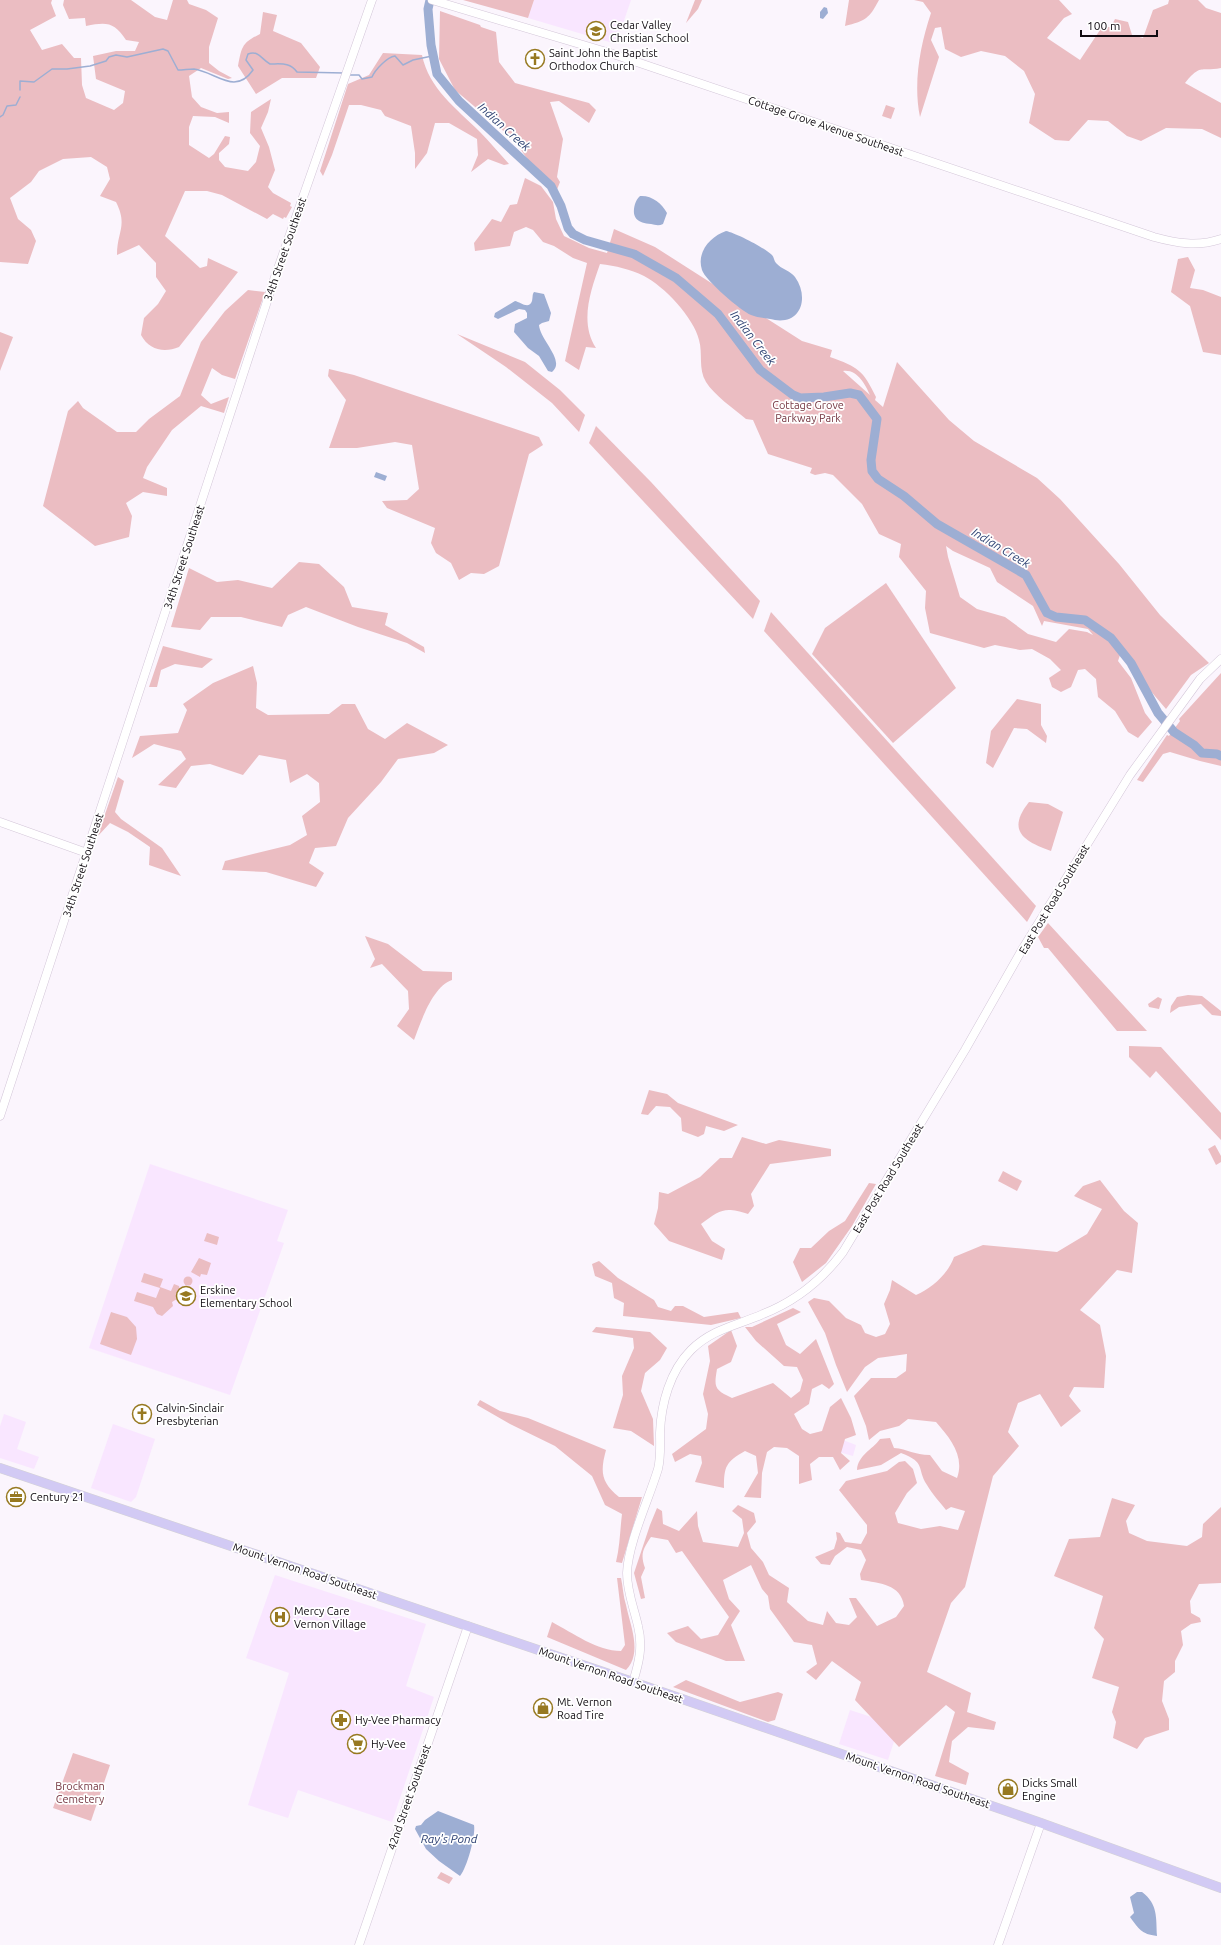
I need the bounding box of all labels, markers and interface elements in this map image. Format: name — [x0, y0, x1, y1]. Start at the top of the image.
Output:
scale bar — [1081, 12, 1157, 38]
place label: Cedar Valley Christian School — [610, 19, 689, 44]
text: 100 m — [1087, 19, 1120, 32]
school or university icon: Cedar Valley Christian School — [585, 20, 607, 42]
place label: Saint John the Baptist Orthodox Church — [549, 47, 658, 72]
church icon: Saint John the Baptist Orthodox Church — [524, 48, 546, 70]
street label: Cottage Grove Avenue Southeast — [747, 94, 906, 159]
water label: Indian Creek — [476, 100, 534, 154]
street label: 34th Street Southeast — [262, 195, 309, 302]
water label: Indian Creek — [728, 308, 779, 368]
park label: Cottage Grove Parkway Park — [772, 399, 844, 424]
street label: 34th Street Southeast — [162, 503, 207, 611]
water label: Indian Creek — [970, 525, 1033, 570]
street label: 34th Street Southeast — [61, 811, 106, 919]
street label: East Post Road Southeast — [1016, 841, 1092, 956]
street label: East Post Road Southeast — [850, 1120, 926, 1235]
place label: Erskine Elementary School — [200, 1284, 292, 1309]
school or university icon: Erskine Elementary School — [175, 1285, 197, 1307]
place label: Calvin-Sinclair Presbyterian — [156, 1402, 225, 1427]
church icon: Calvin-Sinclair Presbyterian — [131, 1403, 153, 1425]
office icon: Century 21 — [5, 1486, 27, 1508]
place label: Century 21 — [30, 1491, 84, 1503]
street label: Mount Vernon Road Southeast — [231, 1541, 379, 1602]
place label: Mercy Care Vernon Village — [294, 1605, 366, 1630]
hospital icon: Mercy Care Vernon Village — [269, 1606, 291, 1628]
street label: Mount Vernon Road Southeast — [537, 1645, 685, 1706]
place label: Mt. Vernon Road Tire — [557, 1696, 612, 1721]
shop icon: Mt. Vernon Road Tire — [532, 1697, 554, 1719]
pharmacy icon: Hy-Vee Pharmacy — [330, 1709, 352, 1731]
place label: Hy-Vee Pharmacy — [355, 1714, 441, 1726]
supermarket icon: Hy-Vee — [346, 1733, 368, 1755]
place label: Hy-Vee — [371, 1738, 406, 1750]
street label: 42nd Street Southeast — [385, 1742, 433, 1851]
street label: Mount Vernon Road Southeast — [844, 1750, 992, 1811]
place label: Dicks Small Engine — [1022, 1777, 1077, 1802]
shop icon: Dicks Small Engine — [997, 1778, 1019, 1800]
park label: Brockman Cemetery — [55, 1780, 105, 1805]
water label: Ray's Pond — [421, 1832, 478, 1845]

